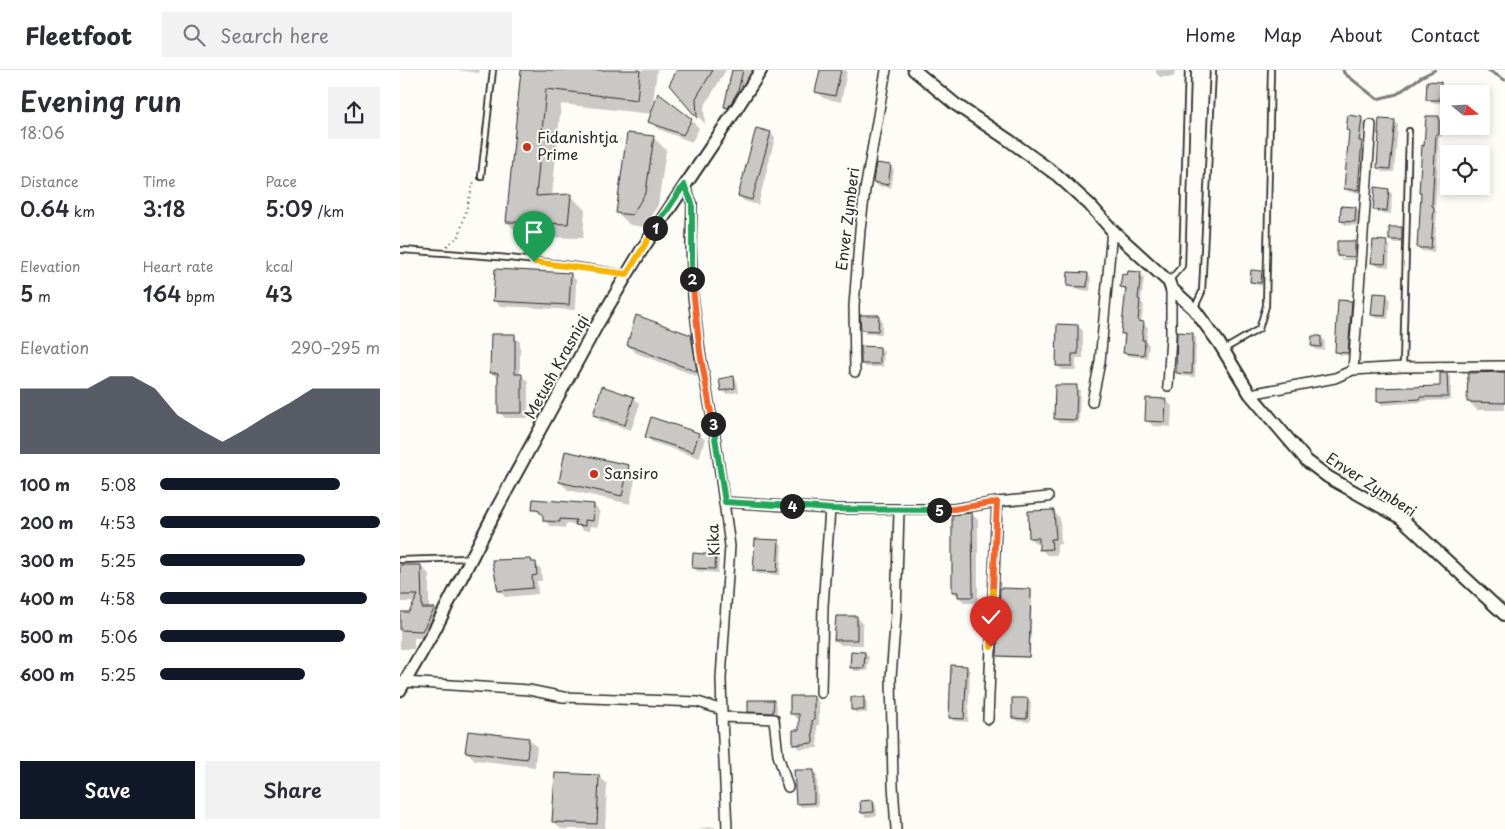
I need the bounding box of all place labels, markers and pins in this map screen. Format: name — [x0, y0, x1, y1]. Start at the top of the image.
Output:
place label: Fidanishtja Prime — [537, 125, 619, 165]
marker: Fidanishtja Prime — [521, 141, 533, 153]
pin — [513, 211, 555, 262]
pin: 1 — [642, 216, 668, 240]
pin: 2 — [680, 266, 704, 292]
pin: 3 — [700, 412, 726, 436]
place label: Sansiro — [604, 461, 658, 484]
marker: Sansiro — [588, 468, 600, 480]
pin: 4 — [780, 494, 804, 518]
pin: 5 — [926, 498, 952, 522]
pin — [970, 596, 1012, 647]

